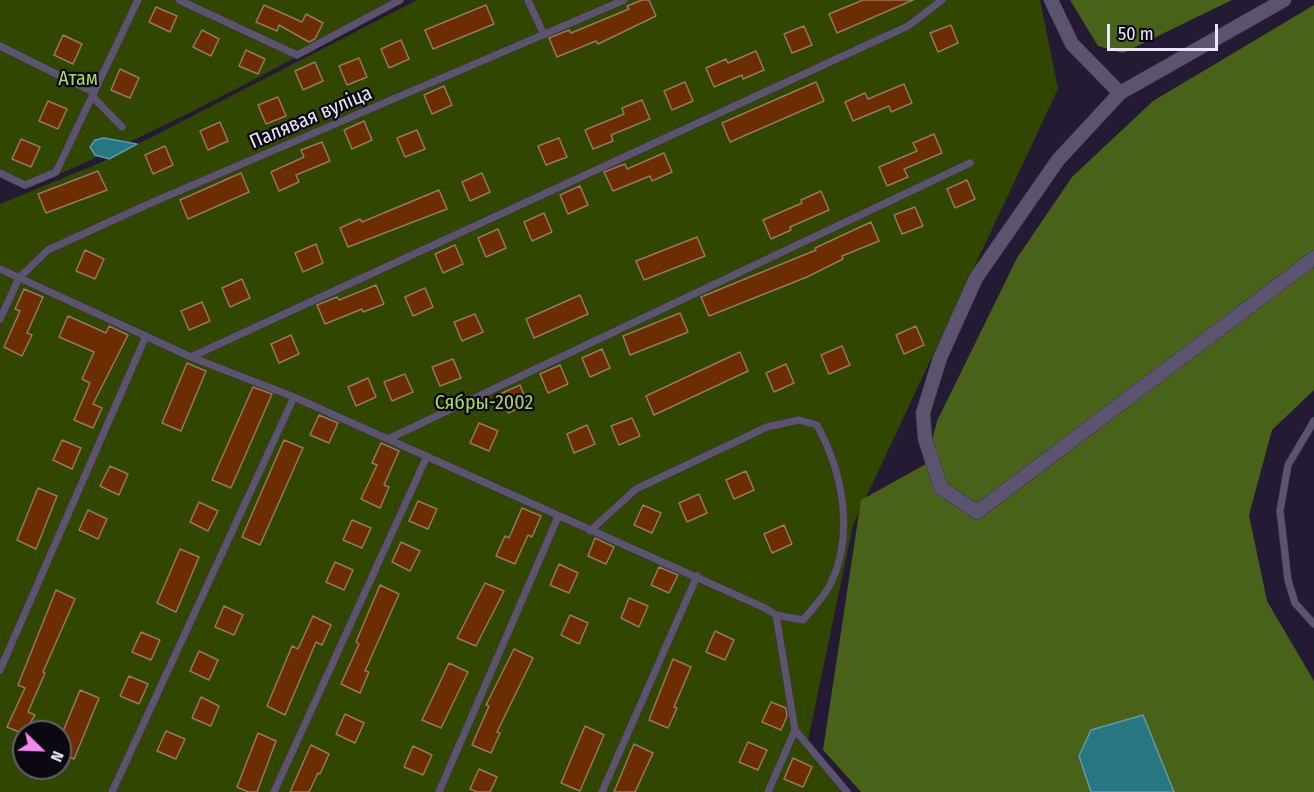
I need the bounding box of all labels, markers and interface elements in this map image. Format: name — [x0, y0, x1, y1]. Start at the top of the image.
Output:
scale bar — [1110, 12, 1221, 50]
text: 50 m — [1118, 23, 1154, 45]
park label: Атам — [58, 67, 98, 91]
street label: Палявая вуліца — [246, 81, 376, 155]
park label: Сябры-2002 — [435, 391, 533, 415]
north arrow — [12, 720, 72, 780]
text: N — [47, 748, 68, 765]

